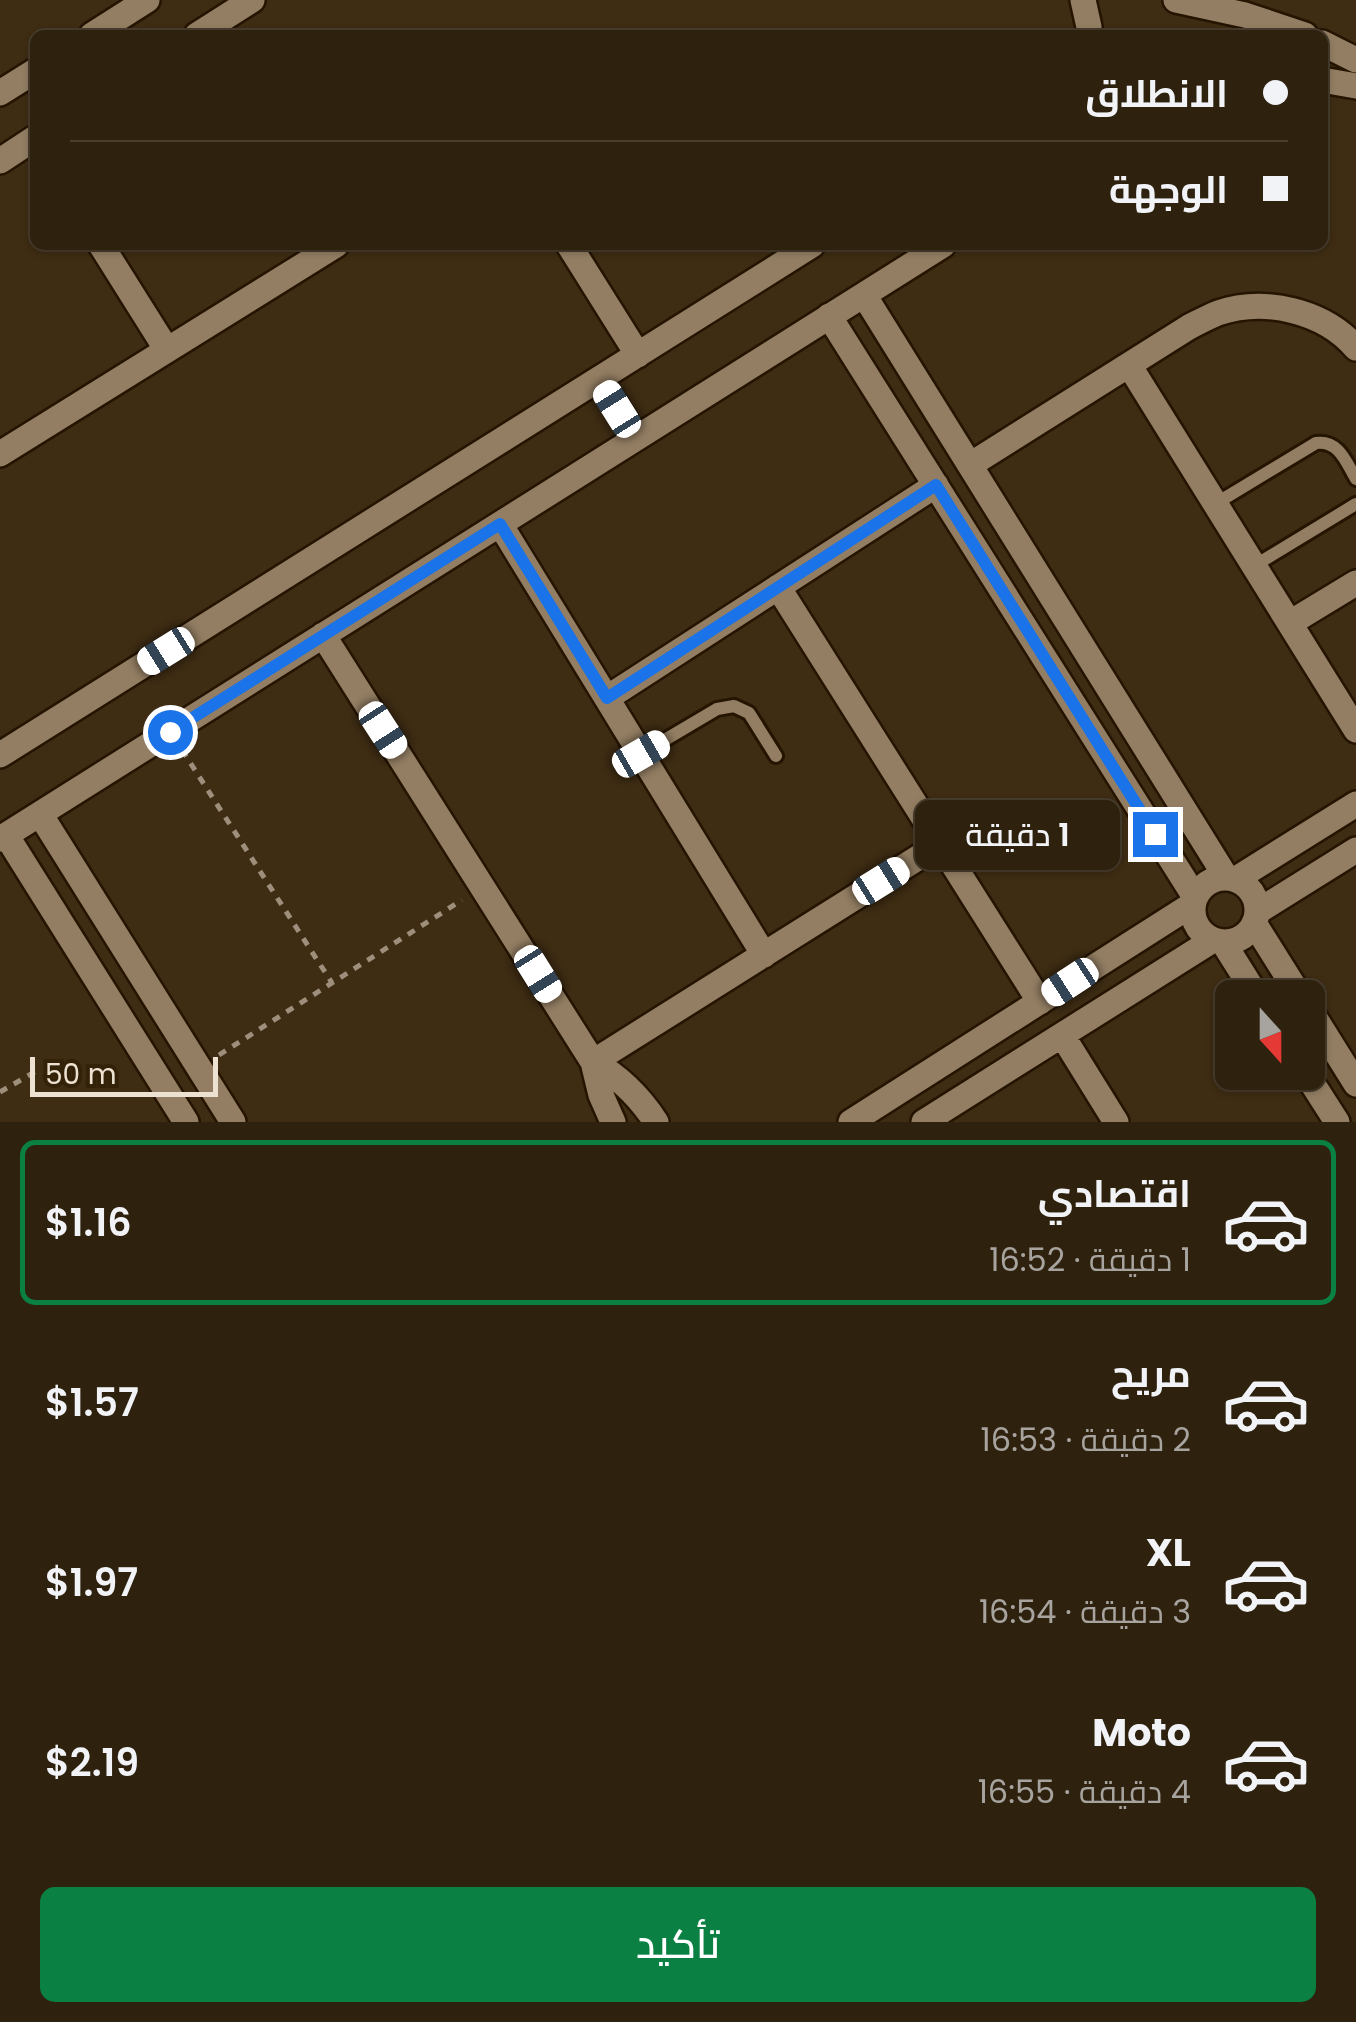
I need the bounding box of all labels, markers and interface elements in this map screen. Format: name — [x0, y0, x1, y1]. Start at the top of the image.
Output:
text: الانطلاق — [1085, 67, 1228, 120]
text: الوجهة — [1109, 163, 1228, 216]
car — [588, 376, 646, 442]
car — [133, 622, 199, 680]
car — [354, 697, 412, 763]
route start — [148, 710, 193, 755]
car — [608, 726, 674, 782]
callout: 1 دقيقة — [915, 799, 1120, 869]
text: 1 دقيقة — [965, 812, 1070, 857]
route end — [1133, 812, 1178, 857]
car — [848, 852, 914, 910]
car — [509, 941, 567, 1007]
car — [1037, 953, 1103, 1011]
north arrow — [1215, 980, 1325, 1090]
map controls — [1215, 980, 1325, 1090]
scale bar — [30, 1052, 218, 1096]
text: 50 m — [45, 1055, 116, 1094]
text: اقتصادي — [1038, 1167, 1191, 1220]
icon: car — [1221, 1178, 1311, 1268]
text: $1.16 — [45, 1196, 132, 1249]
text: 1 دقيقة · 16:52 — [989, 1237, 1191, 1282]
text: مريح — [1111, 1347, 1191, 1400]
icon: car — [1221, 1358, 1311, 1448]
text: $1.57 — [45, 1376, 139, 1429]
text: 2 دقيقة · 16:53 — [981, 1417, 1191, 1462]
text: XL — [1146, 1526, 1191, 1579]
icon: car — [1221, 1538, 1311, 1628]
text: $1.97 — [45, 1556, 138, 1609]
text: 3 دقيقة · 16:54 — [979, 1589, 1191, 1634]
text: Moto — [1092, 1706, 1191, 1759]
icon: car — [1221, 1718, 1311, 1808]
text: $2.19 — [45, 1736, 139, 1789]
text: 4 دقيقة · 16:55 — [978, 1769, 1191, 1814]
button: تأكيد — [40, 1887, 1316, 2002]

